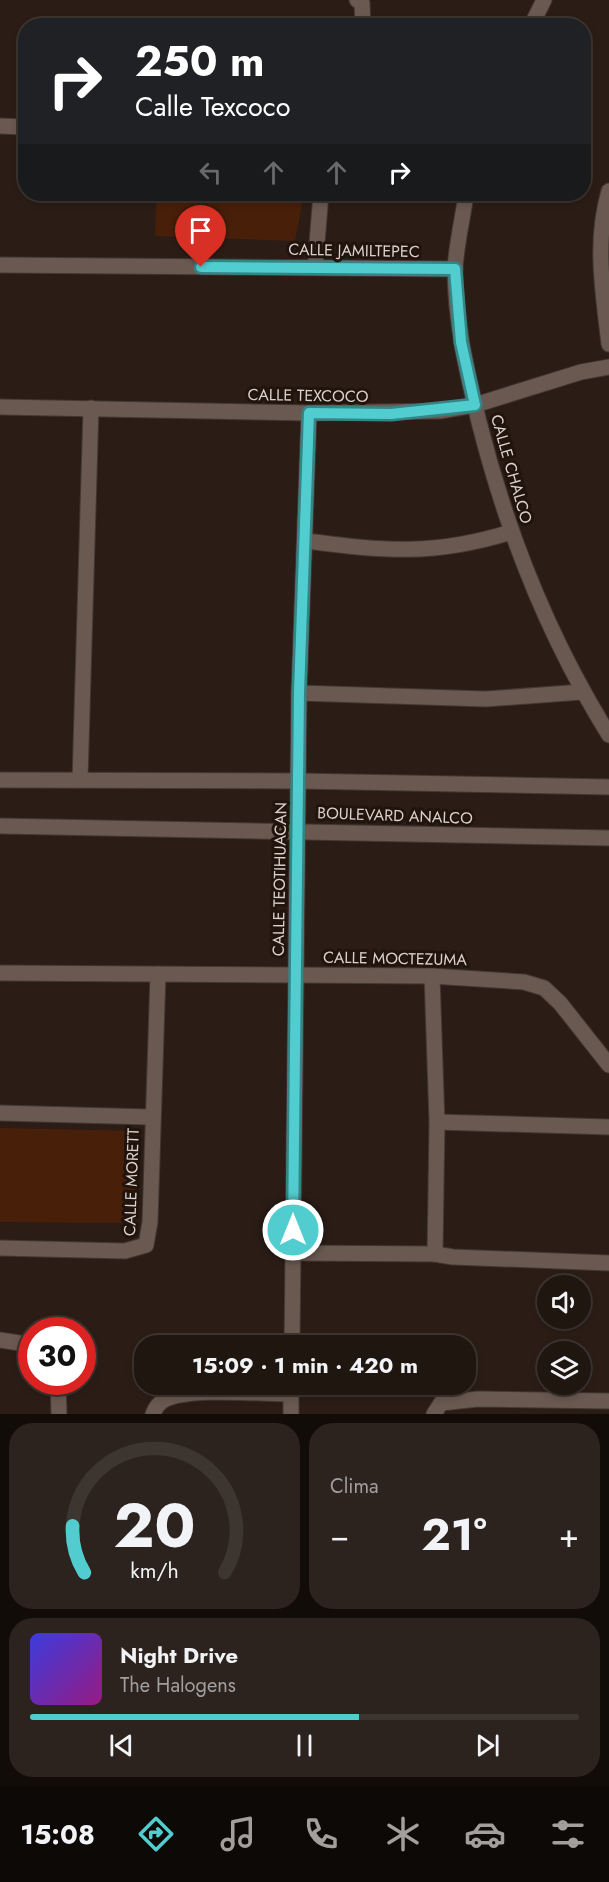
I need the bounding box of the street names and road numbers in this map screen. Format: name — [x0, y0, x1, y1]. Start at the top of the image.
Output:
street label: CALLE JAMILTEPEC — [288, 238, 420, 263]
street label: CALLE TEXCOCO — [247, 383, 369, 408]
street label: CALLE CHALCO — [485, 412, 538, 526]
street label: BOULEVARD ANALCO — [317, 801, 473, 830]
street label: CALLE TEOTIHUACAN — [267, 802, 292, 956]
street label: CALLE MOCTEZUMA — [323, 946, 468, 971]
street label: CALLE MORETT — [118, 1127, 145, 1236]

